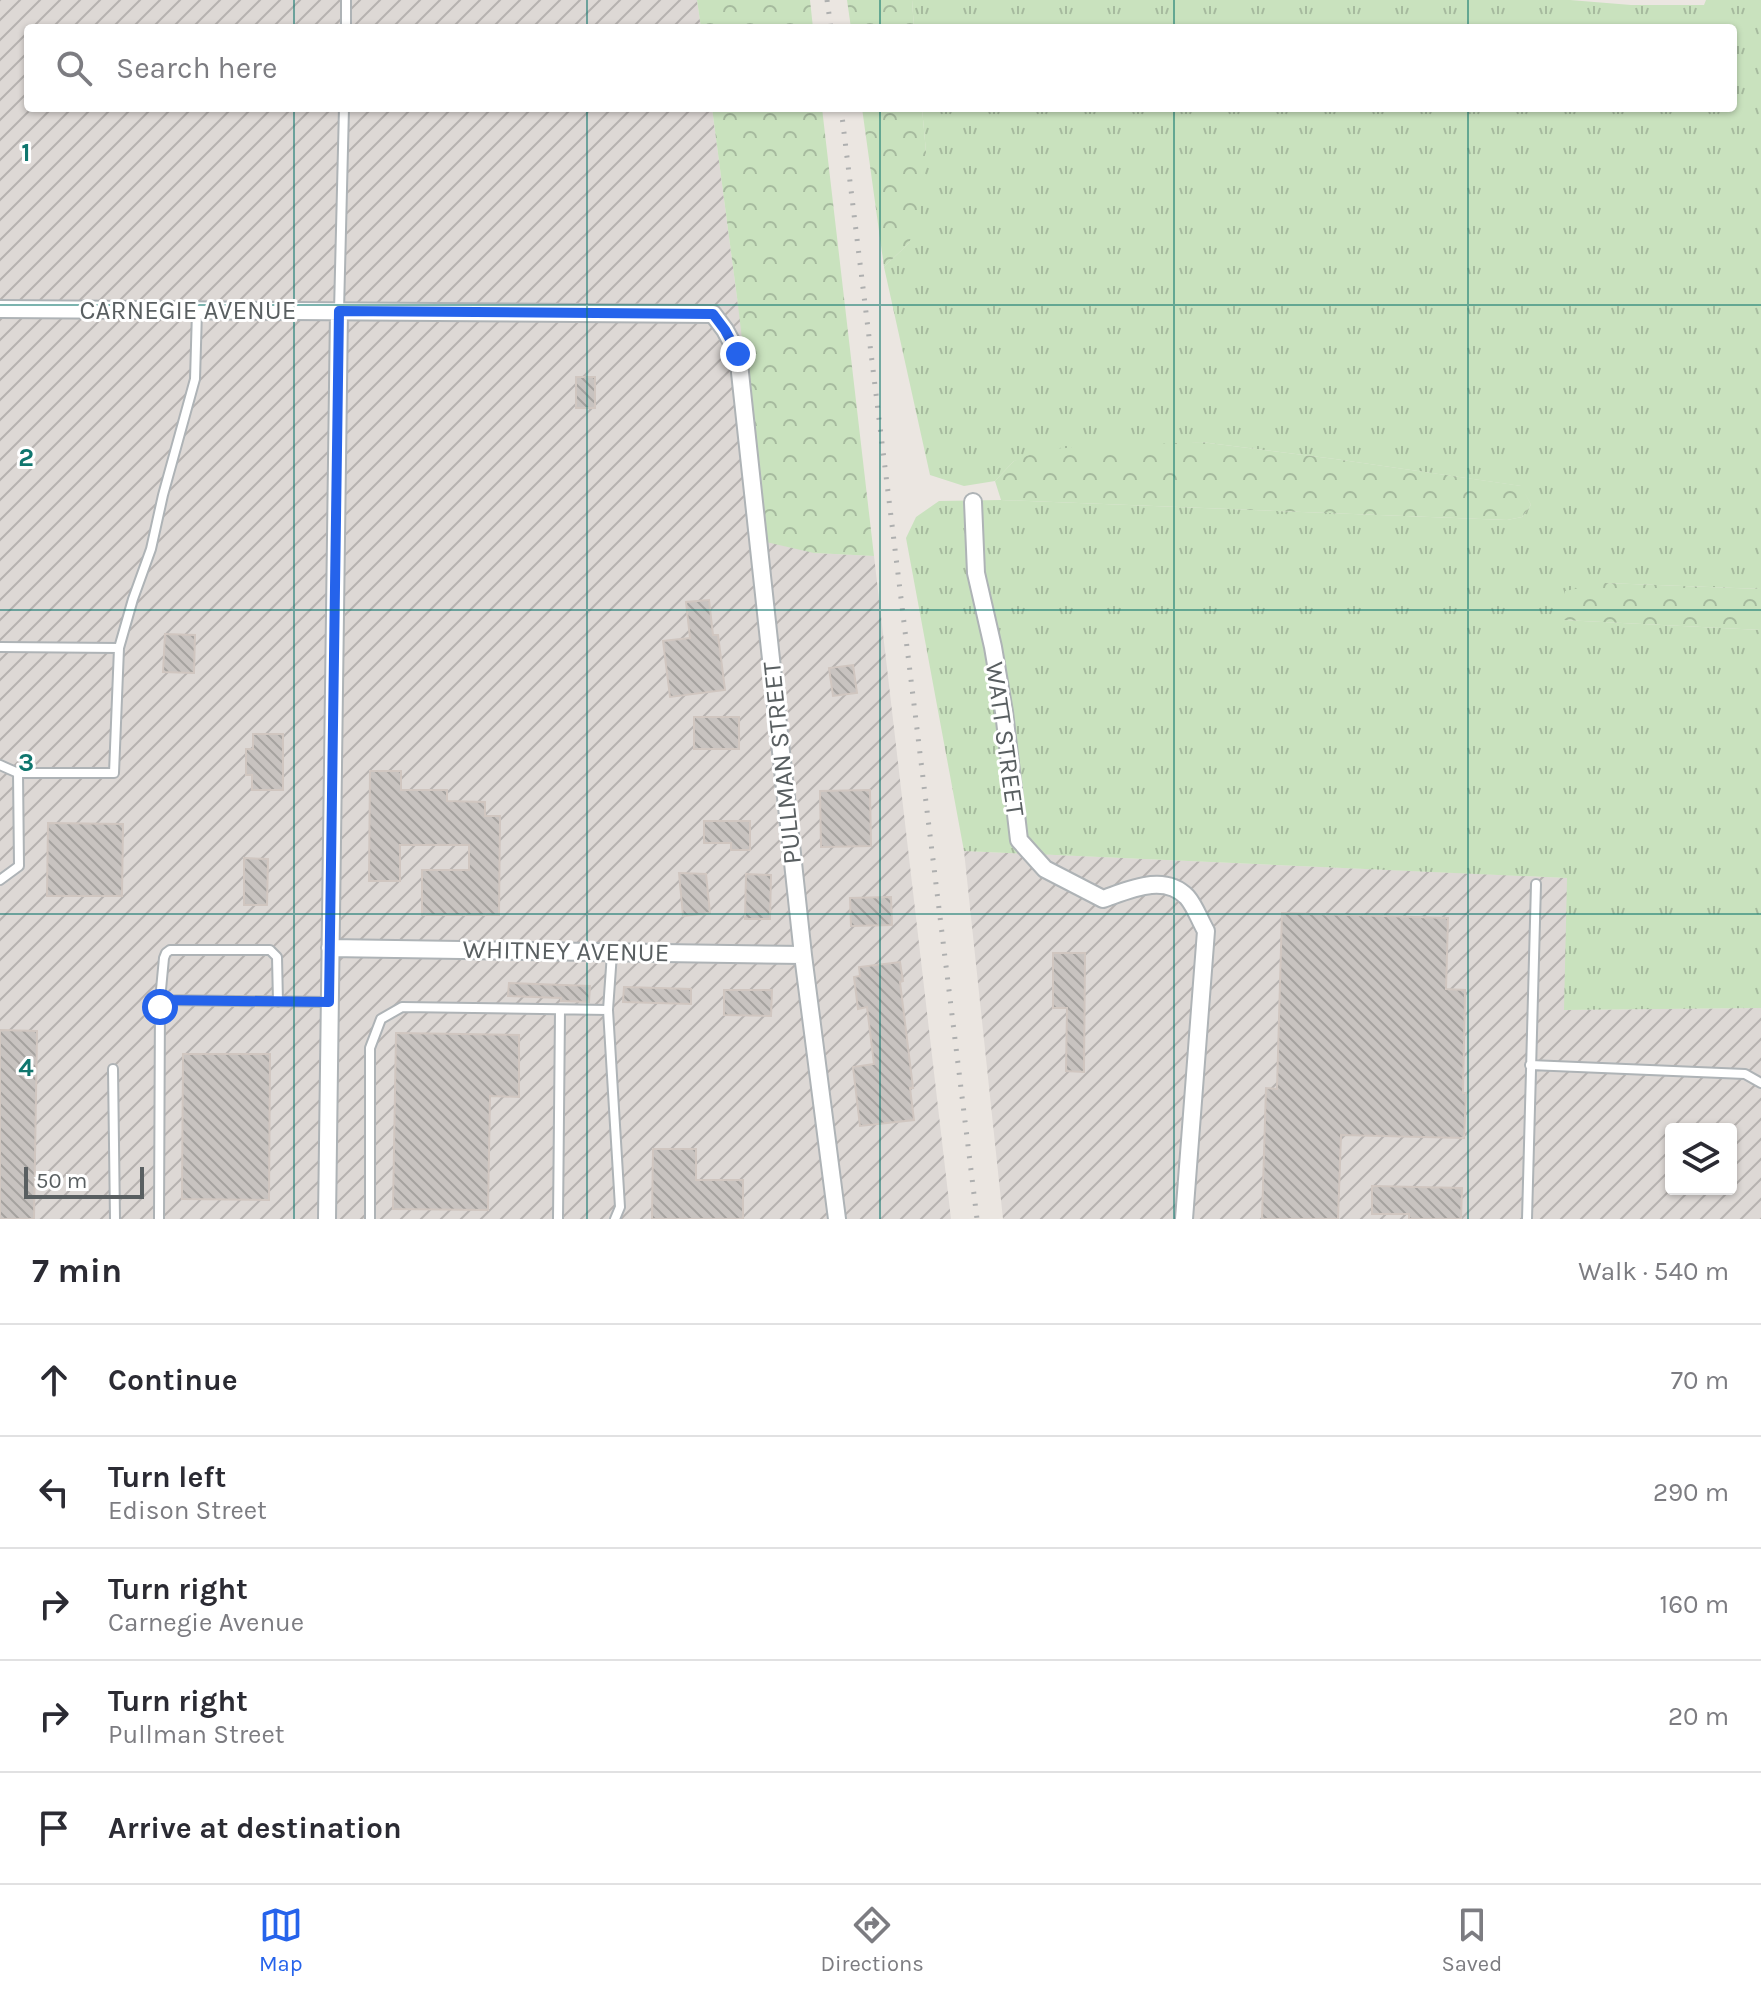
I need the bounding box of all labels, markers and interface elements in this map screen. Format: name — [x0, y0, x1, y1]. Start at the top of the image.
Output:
search box — [24, 24, 1737, 112]
icon: search — [52, 46, 96, 90]
text: Search here — [116, 50, 277, 86]
text: 1 — [21, 137, 31, 168]
street label: CARNEGIE AVENUE — [80, 295, 296, 326]
route end — [720, 336, 756, 372]
text: 2 — [18, 442, 34, 473]
street label: PULLMAN STREET — [756, 660, 808, 866]
street label: WATT STREET — [979, 660, 1031, 818]
text: 3 — [18, 747, 34, 778]
street label: WHITNEY AVENUE — [462, 934, 670, 968]
route start — [142, 989, 178, 1025]
text: 4 — [18, 1052, 34, 1083]
map controls — [1665, 1123, 1737, 1195]
button: layers — [1665, 1123, 1737, 1195]
scale bar — [24, 1163, 144, 1199]
text: 50 m — [36, 1168, 87, 1194]
text: 7 min — [32, 1251, 122, 1291]
text: Walk · 540 m — [1578, 1256, 1729, 1287]
icon: ahead — [32, 1358, 76, 1402]
text: Continue — [108, 1362, 238, 1398]
text: 70 m — [1671, 1365, 1729, 1396]
text: Turn left — [108, 1459, 226, 1495]
icon: left — [32, 1470, 76, 1514]
text: 290 m — [1653, 1477, 1729, 1508]
text: Edison Street — [108, 1495, 267, 1526]
text: Turn right — [108, 1571, 248, 1607]
icon: right — [32, 1582, 76, 1626]
text: 160 m — [1660, 1589, 1729, 1620]
text: Carnegie Avenue — [108, 1607, 304, 1638]
text: Turn right — [108, 1683, 248, 1719]
icon: right — [32, 1694, 76, 1738]
text: 20 m — [1668, 1701, 1729, 1732]
text: Pullman Street — [108, 1719, 285, 1750]
icon: arrive — [32, 1806, 76, 1850]
text: Arrive at destination — [108, 1810, 402, 1846]
tab: Map — [259, 1903, 303, 1977]
tab: Directions — [820, 1903, 924, 1977]
tab: Saved — [1441, 1903, 1502, 1977]

